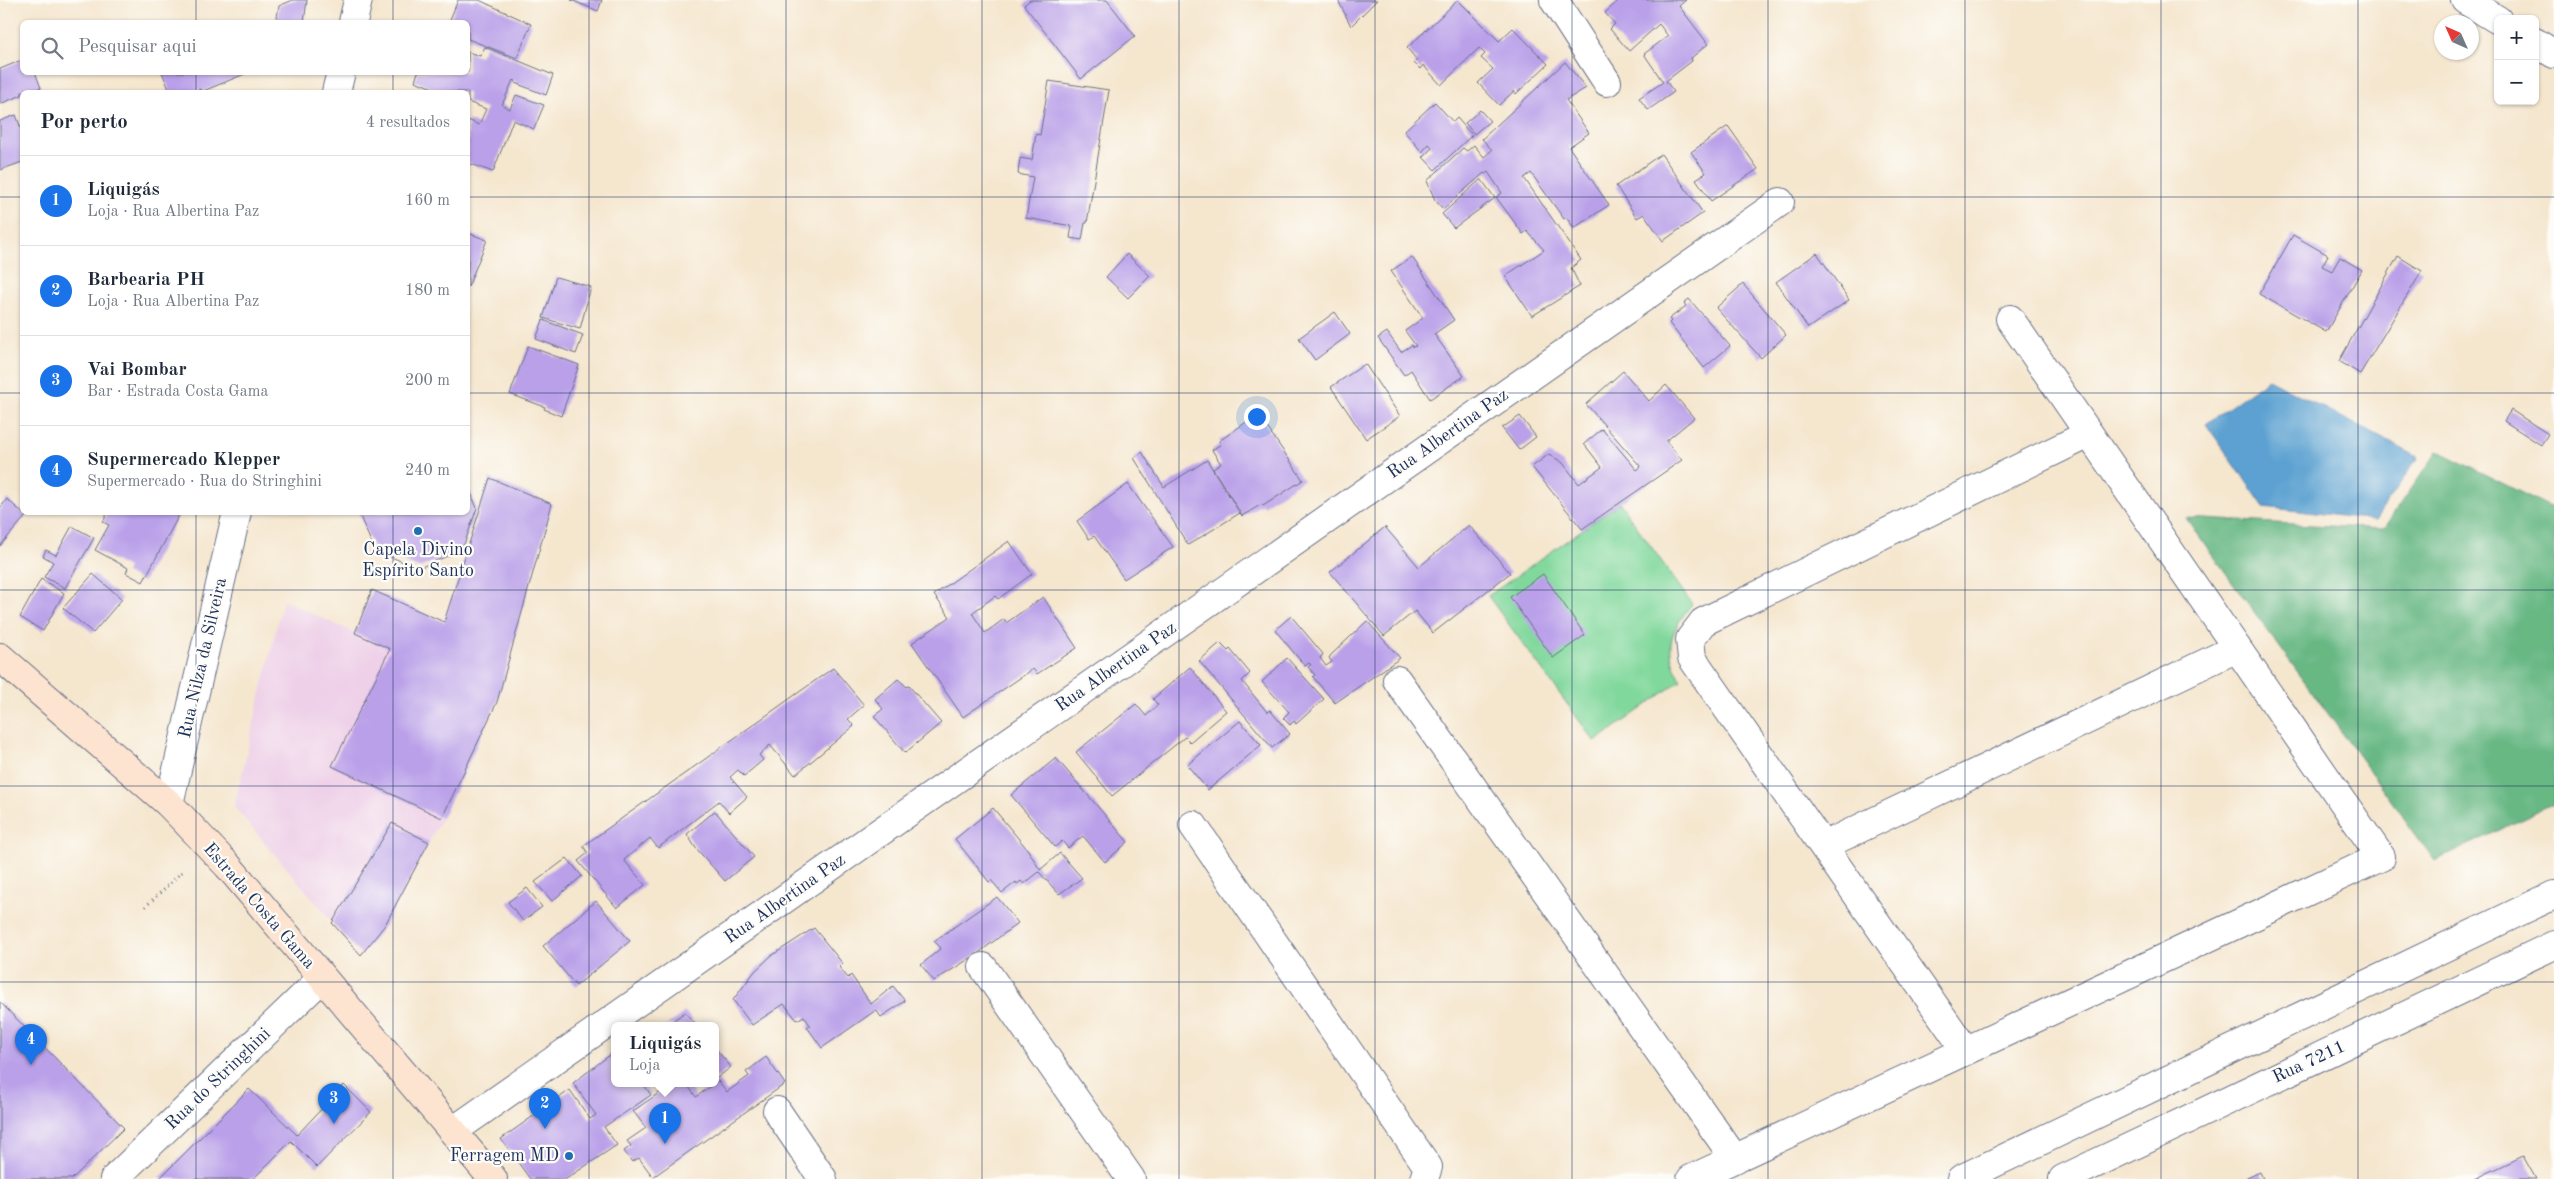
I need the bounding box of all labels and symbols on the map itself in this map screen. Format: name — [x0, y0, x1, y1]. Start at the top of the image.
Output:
north arrow — [2434, 15, 2479, 60]
street label: Rua Albertina Paz — [1384, 386, 1512, 482]
your location — [1244, 404, 1270, 430]
marker: Capela Divino Espírito Santo — [412, 525, 424, 537]
place label: Capela Divino Espírito Santo — [362, 541, 474, 580]
street label: Rua Nilza da Silveira — [176, 576, 230, 740]
street label: Rua Albertina Paz — [1052, 619, 1180, 715]
street label: Estrada Costa Gama — [200, 840, 318, 972]
street label: Rua Albertina Paz — [721, 851, 849, 947]
pin: 4 — [15, 1024, 47, 1065]
street label: Rua do Stringhini — [162, 1024, 274, 1133]
street label: Rua 7211 — [2270, 1037, 2348, 1087]
pin: 3 — [318, 1083, 350, 1124]
pin: 2 — [529, 1088, 561, 1129]
pin: 1 — [649, 1103, 681, 1144]
place label: Ferragem MD — [450, 1147, 559, 1165]
marker: Ferragem MD — [563, 1150, 575, 1162]

